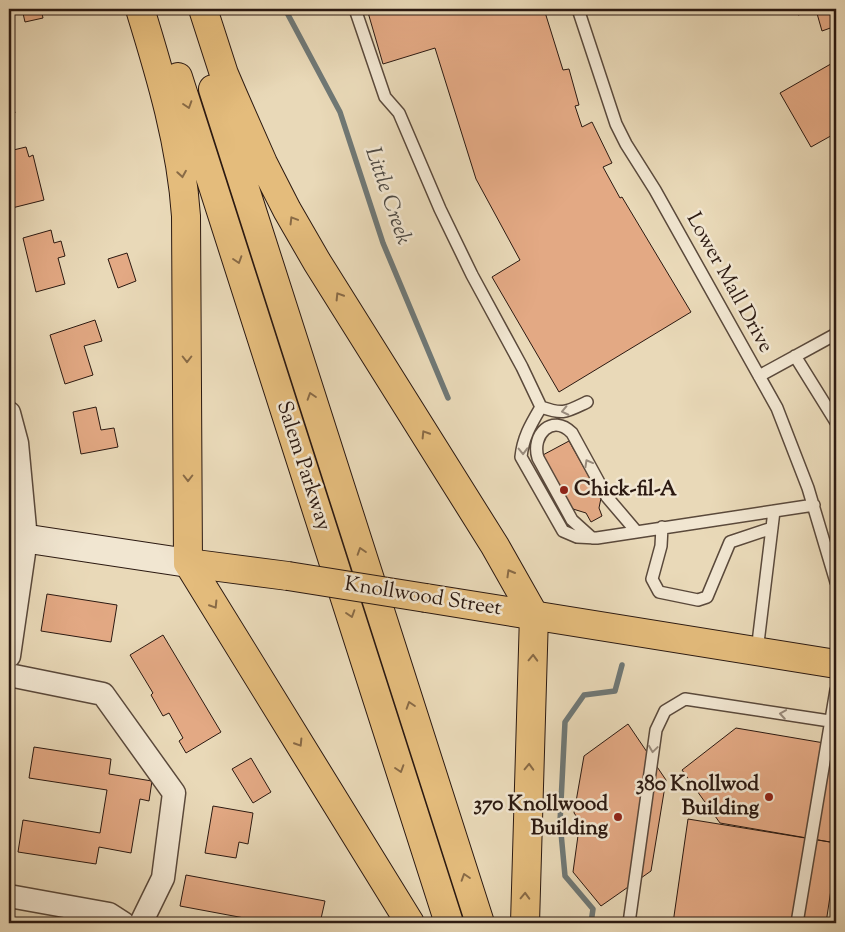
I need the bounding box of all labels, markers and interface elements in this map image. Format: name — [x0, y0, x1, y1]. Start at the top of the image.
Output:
one-way arrow — [182, 100, 192, 109]
water label: Little Creek — [355, 143, 419, 249]
one-way arrow — [177, 170, 187, 179]
street label: Lower Mall Drive — [678, 207, 780, 359]
one-way arrow — [289, 217, 299, 226]
one-way arrow — [232, 255, 242, 263]
one-way arrow — [335, 293, 345, 302]
one-way arrow — [182, 356, 192, 364]
one-way arrow — [307, 392, 317, 401]
street label: Salem Parkway — [268, 397, 338, 535]
one-way arrow — [560, 405, 569, 415]
one-way arrow — [421, 431, 431, 440]
one-way arrow — [518, 448, 528, 456]
one-way arrow — [584, 459, 594, 468]
one-way arrow — [183, 474, 193, 482]
place label: Chick-fil-A — [574, 475, 678, 505]
marker: Chick-fil-A — [558, 484, 570, 496]
one-way arrow — [356, 547, 366, 555]
one-way arrow — [506, 569, 516, 578]
street label: Knollwood Street — [342, 570, 504, 624]
one-way arrow — [207, 599, 217, 608]
one-way arrow — [345, 610, 355, 618]
one-way arrow — [527, 654, 538, 662]
one-way arrow — [406, 702, 416, 710]
one-way arrow — [778, 709, 786, 720]
one-way arrow — [293, 737, 303, 746]
one-way arrow — [648, 745, 659, 753]
one-way arrow — [524, 763, 534, 770]
one-way arrow — [394, 765, 404, 773]
place label: 380 Knollwod Building — [636, 770, 760, 824]
place label: 370 Knollwood Building — [474, 790, 609, 844]
marker: 380 Knollwod Building — [763, 791, 775, 803]
marker: 370 Knollwood Building — [612, 811, 624, 823]
one-way arrow — [461, 873, 471, 881]
one-way arrow — [520, 891, 530, 899]

